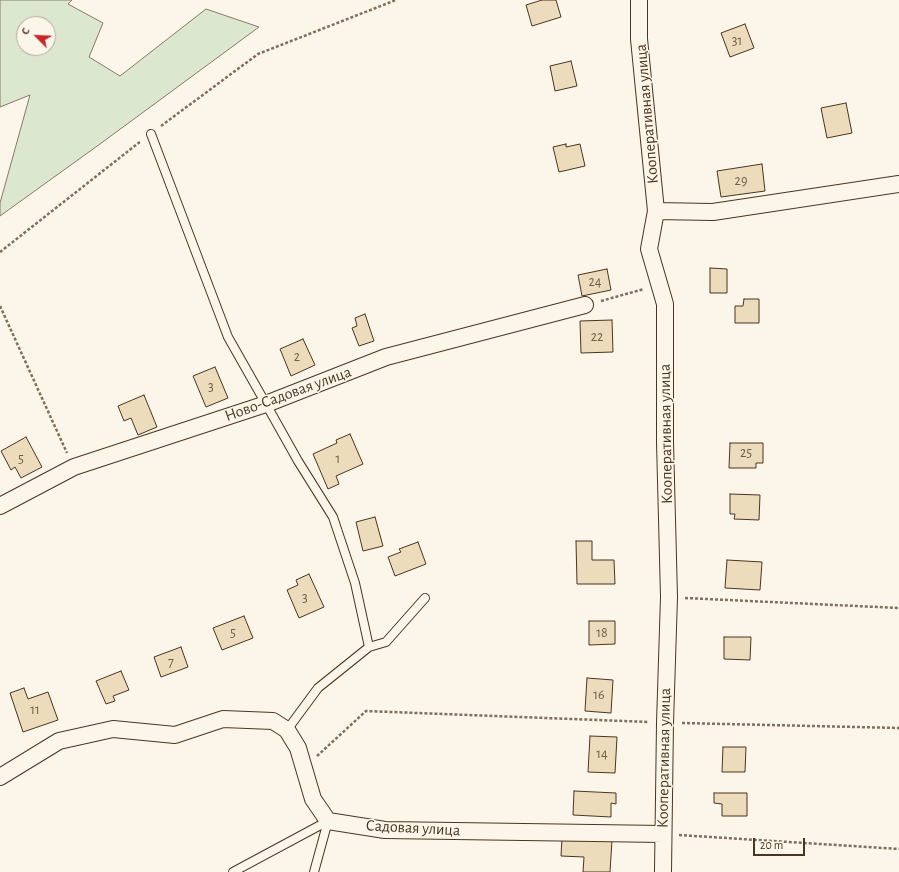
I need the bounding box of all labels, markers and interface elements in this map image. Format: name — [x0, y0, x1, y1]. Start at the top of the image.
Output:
north arrow — [16, 16, 56, 56]
text: С — [19, 26, 32, 36]
house number: 31 — [732, 33, 742, 49]
street label: Кооперативная улица — [631, 43, 663, 185]
house number: 29 — [735, 173, 747, 189]
house number: 24 — [588, 274, 602, 290]
house number: 22 — [591, 329, 603, 345]
house number: 2 — [294, 349, 300, 365]
street label: Ново-Садовая улица — [222, 362, 354, 426]
street label: Кооперативная улица — [655, 364, 677, 504]
house number: 3 — [208, 379, 214, 395]
house number: 25 — [740, 445, 752, 461]
house number: 5 — [18, 451, 24, 467]
house number: 1 — [336, 451, 340, 467]
house number: 3 — [302, 590, 308, 606]
house number: 5 — [230, 625, 236, 641]
house number: 18 — [596, 625, 608, 641]
house number: 7 — [168, 654, 174, 670]
house number: 16 — [593, 687, 605, 703]
street label: Кооперативная улица — [653, 688, 675, 828]
house number: 11 — [30, 702, 40, 718]
house number: 14 — [596, 746, 608, 762]
street label: Садовая улица — [365, 816, 461, 840]
scale bar — [755, 830, 807, 856]
text: 20 m — [760, 839, 783, 851]

